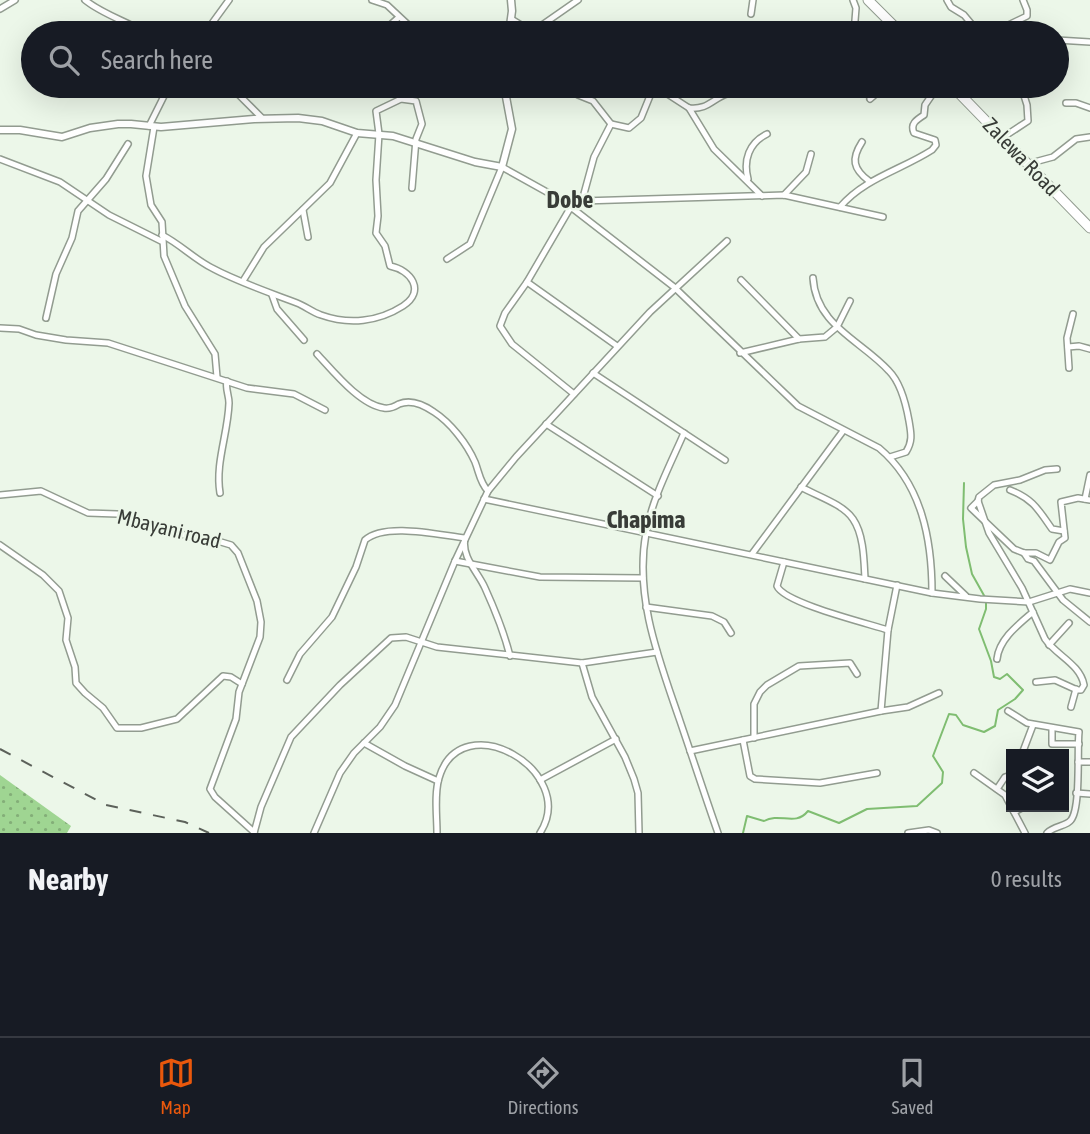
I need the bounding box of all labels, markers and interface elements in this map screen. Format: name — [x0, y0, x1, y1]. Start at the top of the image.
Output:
search box — [21, 21, 1069, 98]
icon: search — [45, 41, 83, 79]
text: Search here — [101, 45, 213, 75]
street label: Zalewa Road — [979, 112, 1065, 200]
district label: Dobe — [547, 186, 594, 213]
street label: Mbayani road — [115, 504, 223, 552]
district label: Chapima — [607, 506, 685, 533]
map controls — [1006, 749, 1069, 812]
button: layers — [1006, 749, 1069, 812]
text: Nearby — [28, 862, 108, 896]
text: 0 results — [991, 866, 1062, 892]
tab: Map — [157, 1054, 195, 1118]
tab: Directions — [508, 1054, 578, 1118]
tab: Saved — [891, 1054, 933, 1118]

